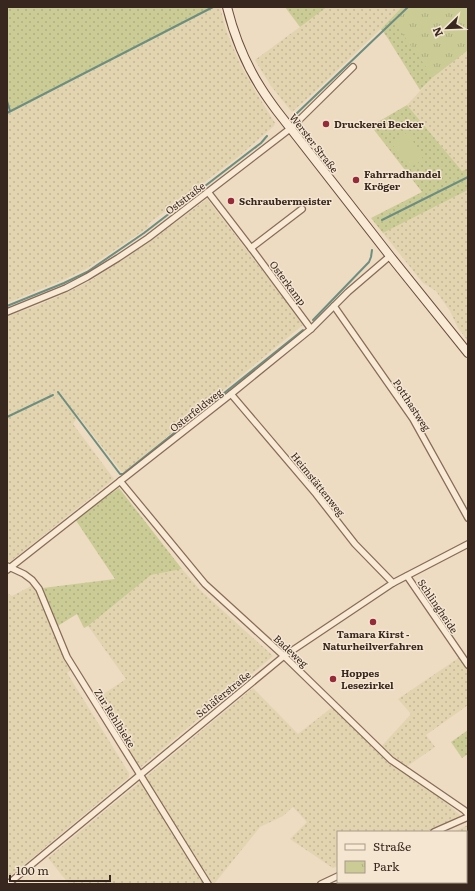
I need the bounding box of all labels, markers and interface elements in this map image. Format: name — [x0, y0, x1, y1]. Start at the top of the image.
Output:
north arrow — [427, 8, 467, 48]
text: N — [428, 25, 446, 40]
street label: Werster Straße — [286, 110, 342, 176]
place label: Druckerei Becker — [334, 116, 424, 131]
marker: Druckerei Becker — [321, 119, 331, 129]
place label: Fahrradhandel Kröger — [364, 166, 441, 193]
marker: Fahrradhandel Kröger — [351, 175, 361, 185]
street label: Oststraße — [162, 178, 208, 217]
place label: Schraubermeister — [239, 193, 332, 208]
marker: Schraubermeister — [226, 196, 236, 206]
street label: Osterkamp — [267, 257, 310, 308]
street label: Potthastweg — [390, 376, 435, 434]
street label: Osterfeldweg — [166, 384, 225, 435]
street label: Heimstättenweg — [288, 448, 349, 519]
street label: Schlingheide — [415, 576, 462, 636]
marker: Tamara Kirst - Naturheilverfahren — [368, 617, 378, 627]
place label: Tamara Kirst - Naturheilverfahren — [323, 626, 423, 653]
street label: Badeweg — [271, 631, 312, 671]
place label: Hoppes Lesezirkel — [341, 665, 394, 692]
street label: Schäferstraße — [192, 667, 253, 720]
marker: Hoppes Lesezirkel — [328, 674, 338, 684]
street label: Zur Rehlbieke — [91, 685, 140, 750]
legend — [337, 831, 467, 883]
text: Straße — [373, 837, 411, 855]
scale bar — [10, 857, 110, 883]
text: Park — [373, 857, 400, 875]
text: 100 m — [16, 861, 49, 879]

